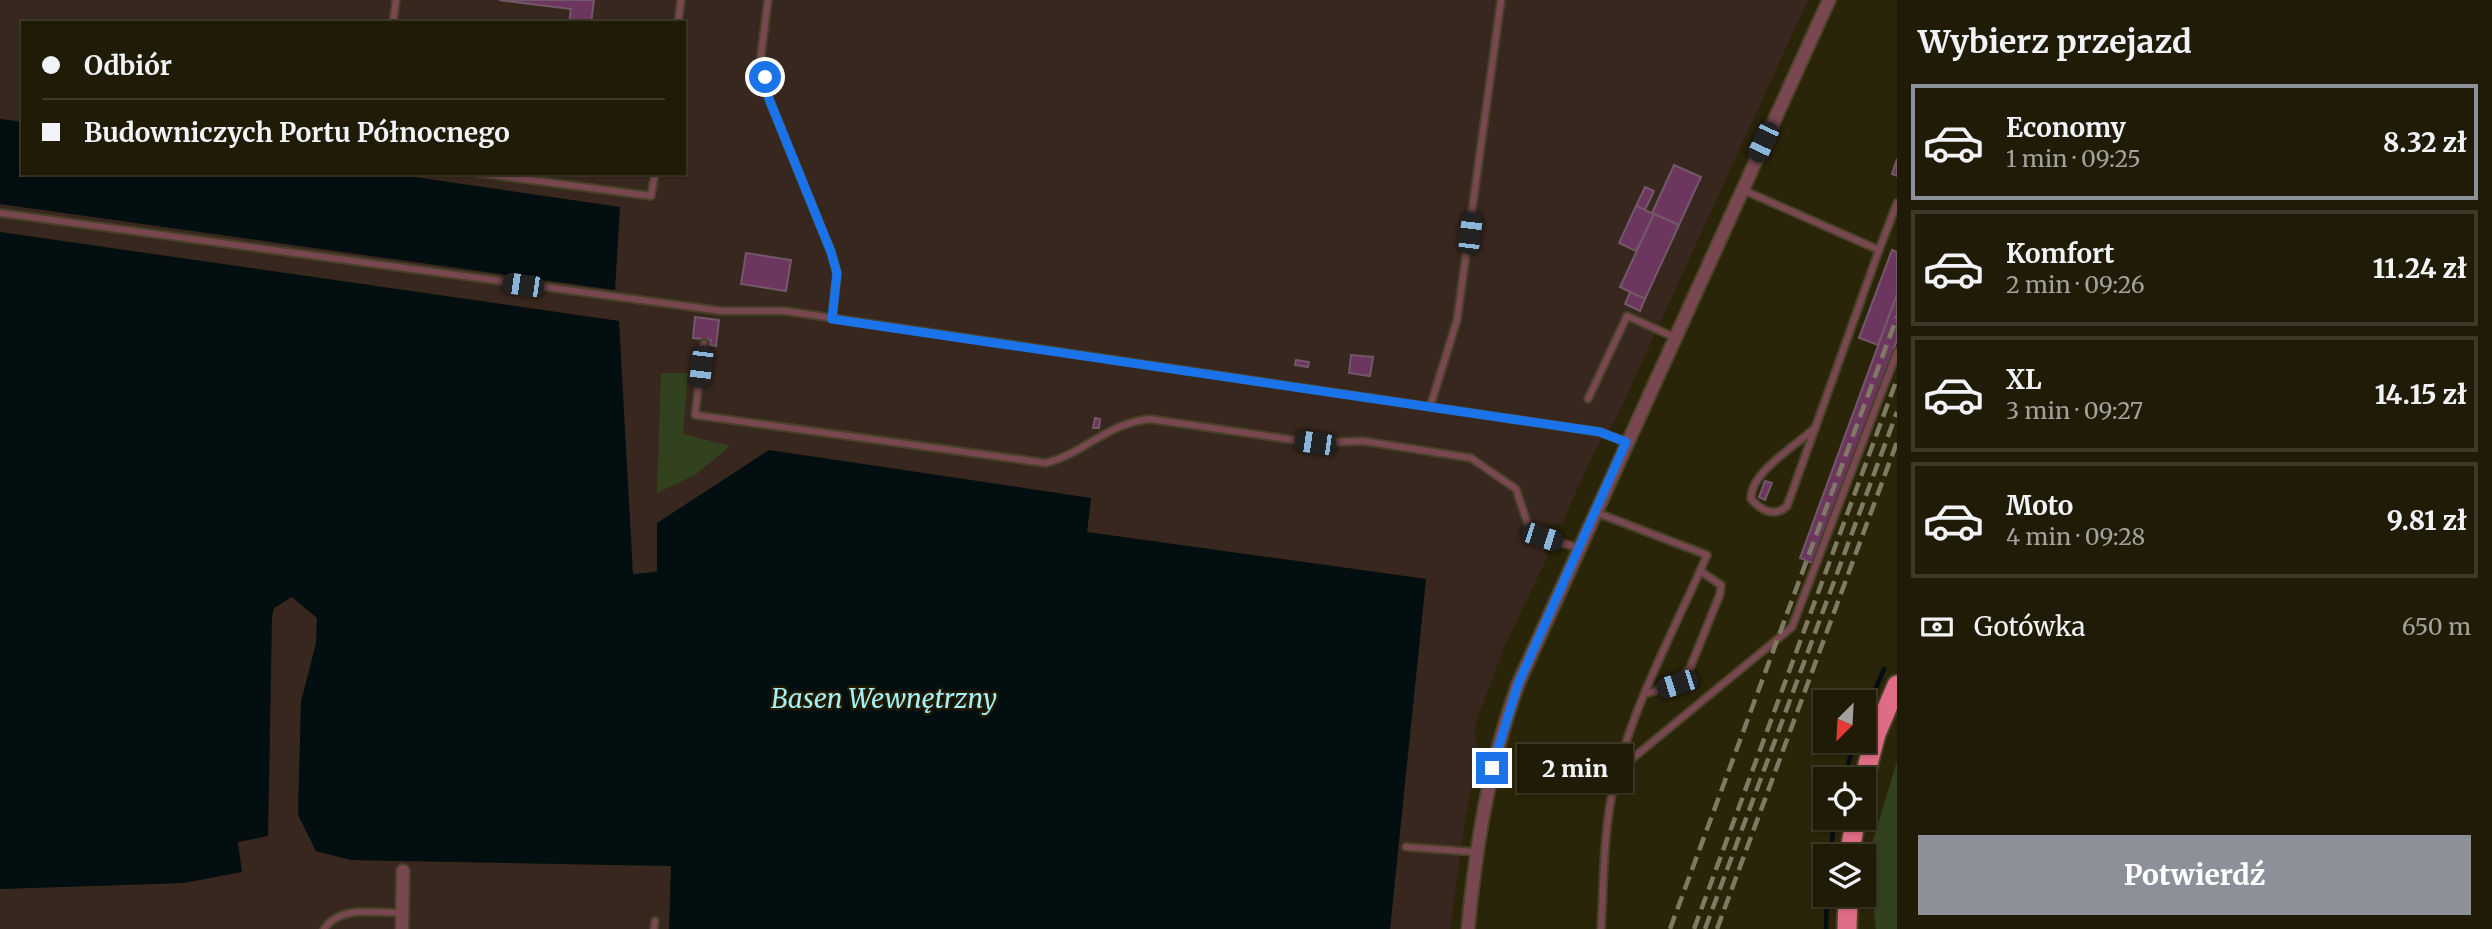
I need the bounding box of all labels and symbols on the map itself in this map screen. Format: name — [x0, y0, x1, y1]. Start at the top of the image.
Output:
route start — [749, 61, 781, 93]
car — [1745, 119, 1782, 165]
car — [1458, 211, 1483, 255]
car — [501, 272, 546, 298]
car — [689, 345, 714, 389]
car — [1293, 430, 1338, 456]
car — [1519, 521, 1566, 553]
car — [1654, 668, 1701, 700]
water label: Basen Wewnętrzny — [771, 682, 997, 715]
north arrow — [1813, 690, 1876, 752]
callout: 2 min — [1516, 744, 1632, 792]
route end — [1476, 752, 1508, 784]

